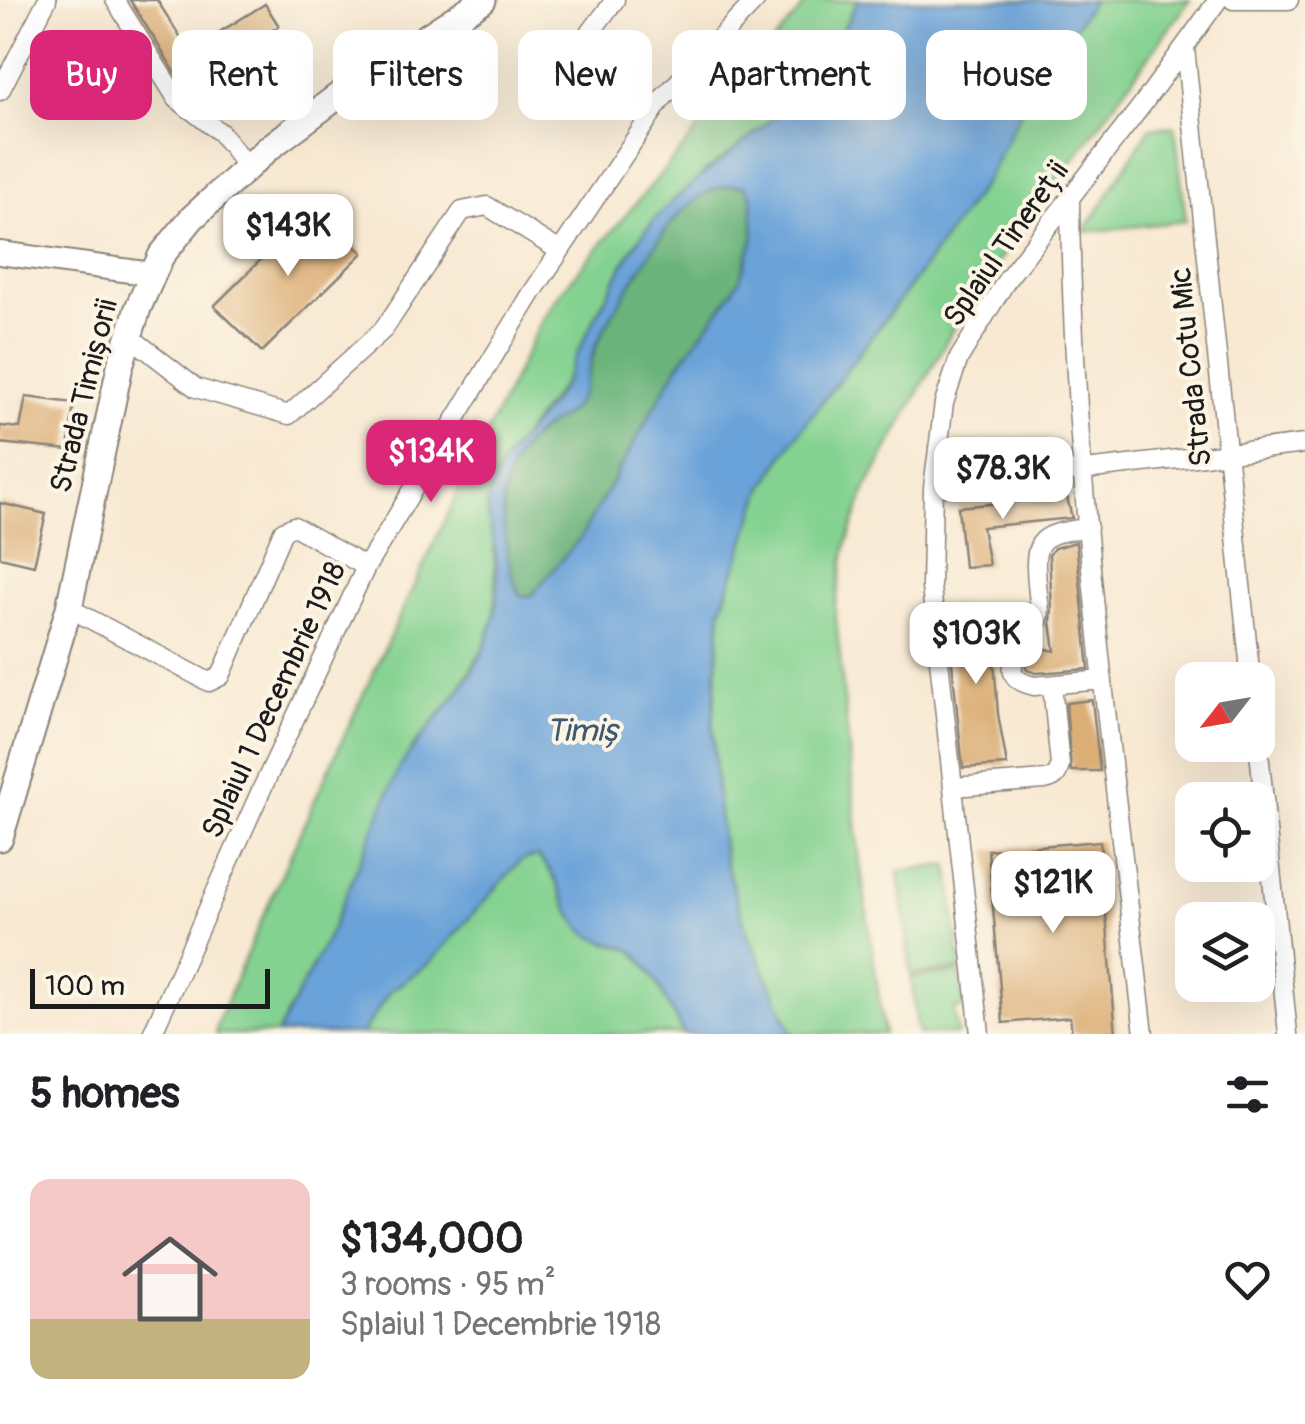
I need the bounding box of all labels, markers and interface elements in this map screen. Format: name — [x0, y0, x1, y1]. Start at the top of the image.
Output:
chip: Buy — [30, 30, 152, 120]
chip: Rent — [172, 30, 313, 120]
chip: Filters — [333, 30, 498, 120]
chip: New — [518, 30, 652, 120]
chip: Apartment — [672, 30, 906, 120]
chip: House — [926, 30, 1087, 120]
street label: Splaiul Tinereții — [935, 154, 1077, 334]
pin: $143K — [218, 194, 358, 279]
text: $143K — [245, 206, 331, 246]
street label: Strada Cotu Mic — [1162, 266, 1220, 468]
street label: Strada Timișorii — [42, 295, 126, 497]
pin: $134K — [361, 420, 501, 505]
text: $134K — [388, 432, 474, 472]
pin: $78.3K — [922, 437, 1084, 522]
text: $78.3K — [956, 449, 1050, 489]
street label: Splaiul 1 Decembrie 1918 — [194, 556, 354, 844]
pin: $103K — [906, 602, 1046, 687]
text: $103K — [932, 614, 1020, 654]
north arrow — [1175, 662, 1275, 762]
map controls — [1175, 662, 1275, 1002]
water label: Timiș — [546, 711, 622, 751]
button: locate — [1175, 782, 1275, 882]
pin: $121K — [983, 851, 1123, 936]
text: $121K — [1013, 863, 1093, 903]
button: layers — [1175, 902, 1275, 1002]
scale bar — [30, 964, 270, 1008]
text: 100 m — [45, 969, 125, 1004]
icon: filters — [1220, 1067, 1275, 1122]
text: 5 homes — [30, 1068, 180, 1120]
text: $134,000 — [340, 1213, 524, 1265]
icon: home — [110, 1219, 230, 1339]
icon: heart — [1220, 1252, 1275, 1307]
text: 3 rooms · 95 m² — [340, 1265, 556, 1305]
text: Splaiul 1 Decembrie 1918 — [340, 1305, 661, 1345]

